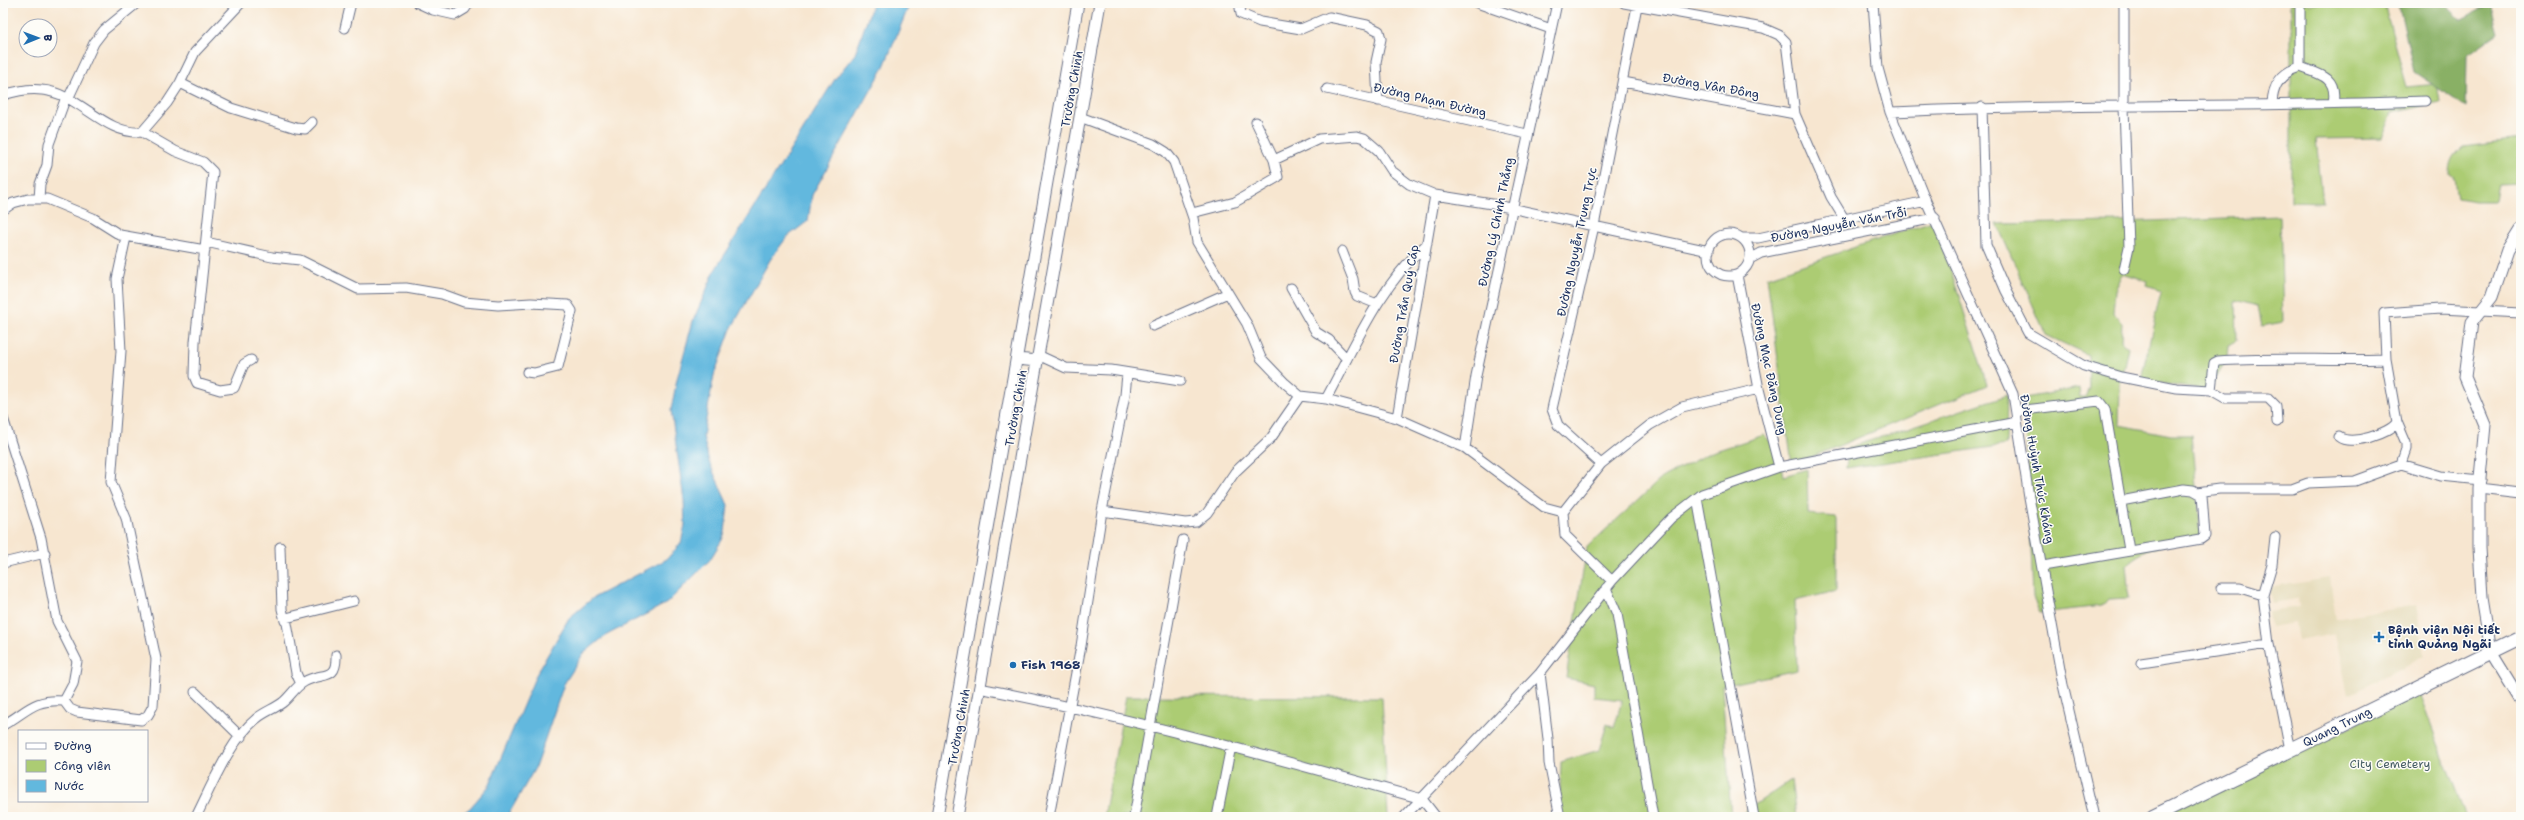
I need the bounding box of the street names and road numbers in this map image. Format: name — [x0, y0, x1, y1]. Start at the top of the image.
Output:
street label: Trường Chinh — [1057, 49, 1087, 129]
street label: Đường Vân Đông — [1661, 70, 1761, 102]
street label: Đường Phạm Đường — [1372, 79, 1488, 121]
street label: Đường Lý Chính Thắng — [1474, 156, 1518, 288]
street label: Đường Nguyễn Trung Trực — [1553, 166, 1601, 318]
street label: Đường Nguyễn Văn Trỗi — [1770, 204, 1908, 246]
street label: Đường Trần Quý Cáp — [1386, 243, 1422, 364]
street label: Đường Mạc Đăng Dung — [1747, 302, 1791, 436]
street label: Trường Chinh — [1001, 368, 1031, 448]
street label: Đường Huỳnh Thúc Kháng — [2016, 393, 2058, 545]
street label: Trường Chinh — [944, 687, 974, 767]
street label: Quang Trung — [2300, 703, 2374, 751]

